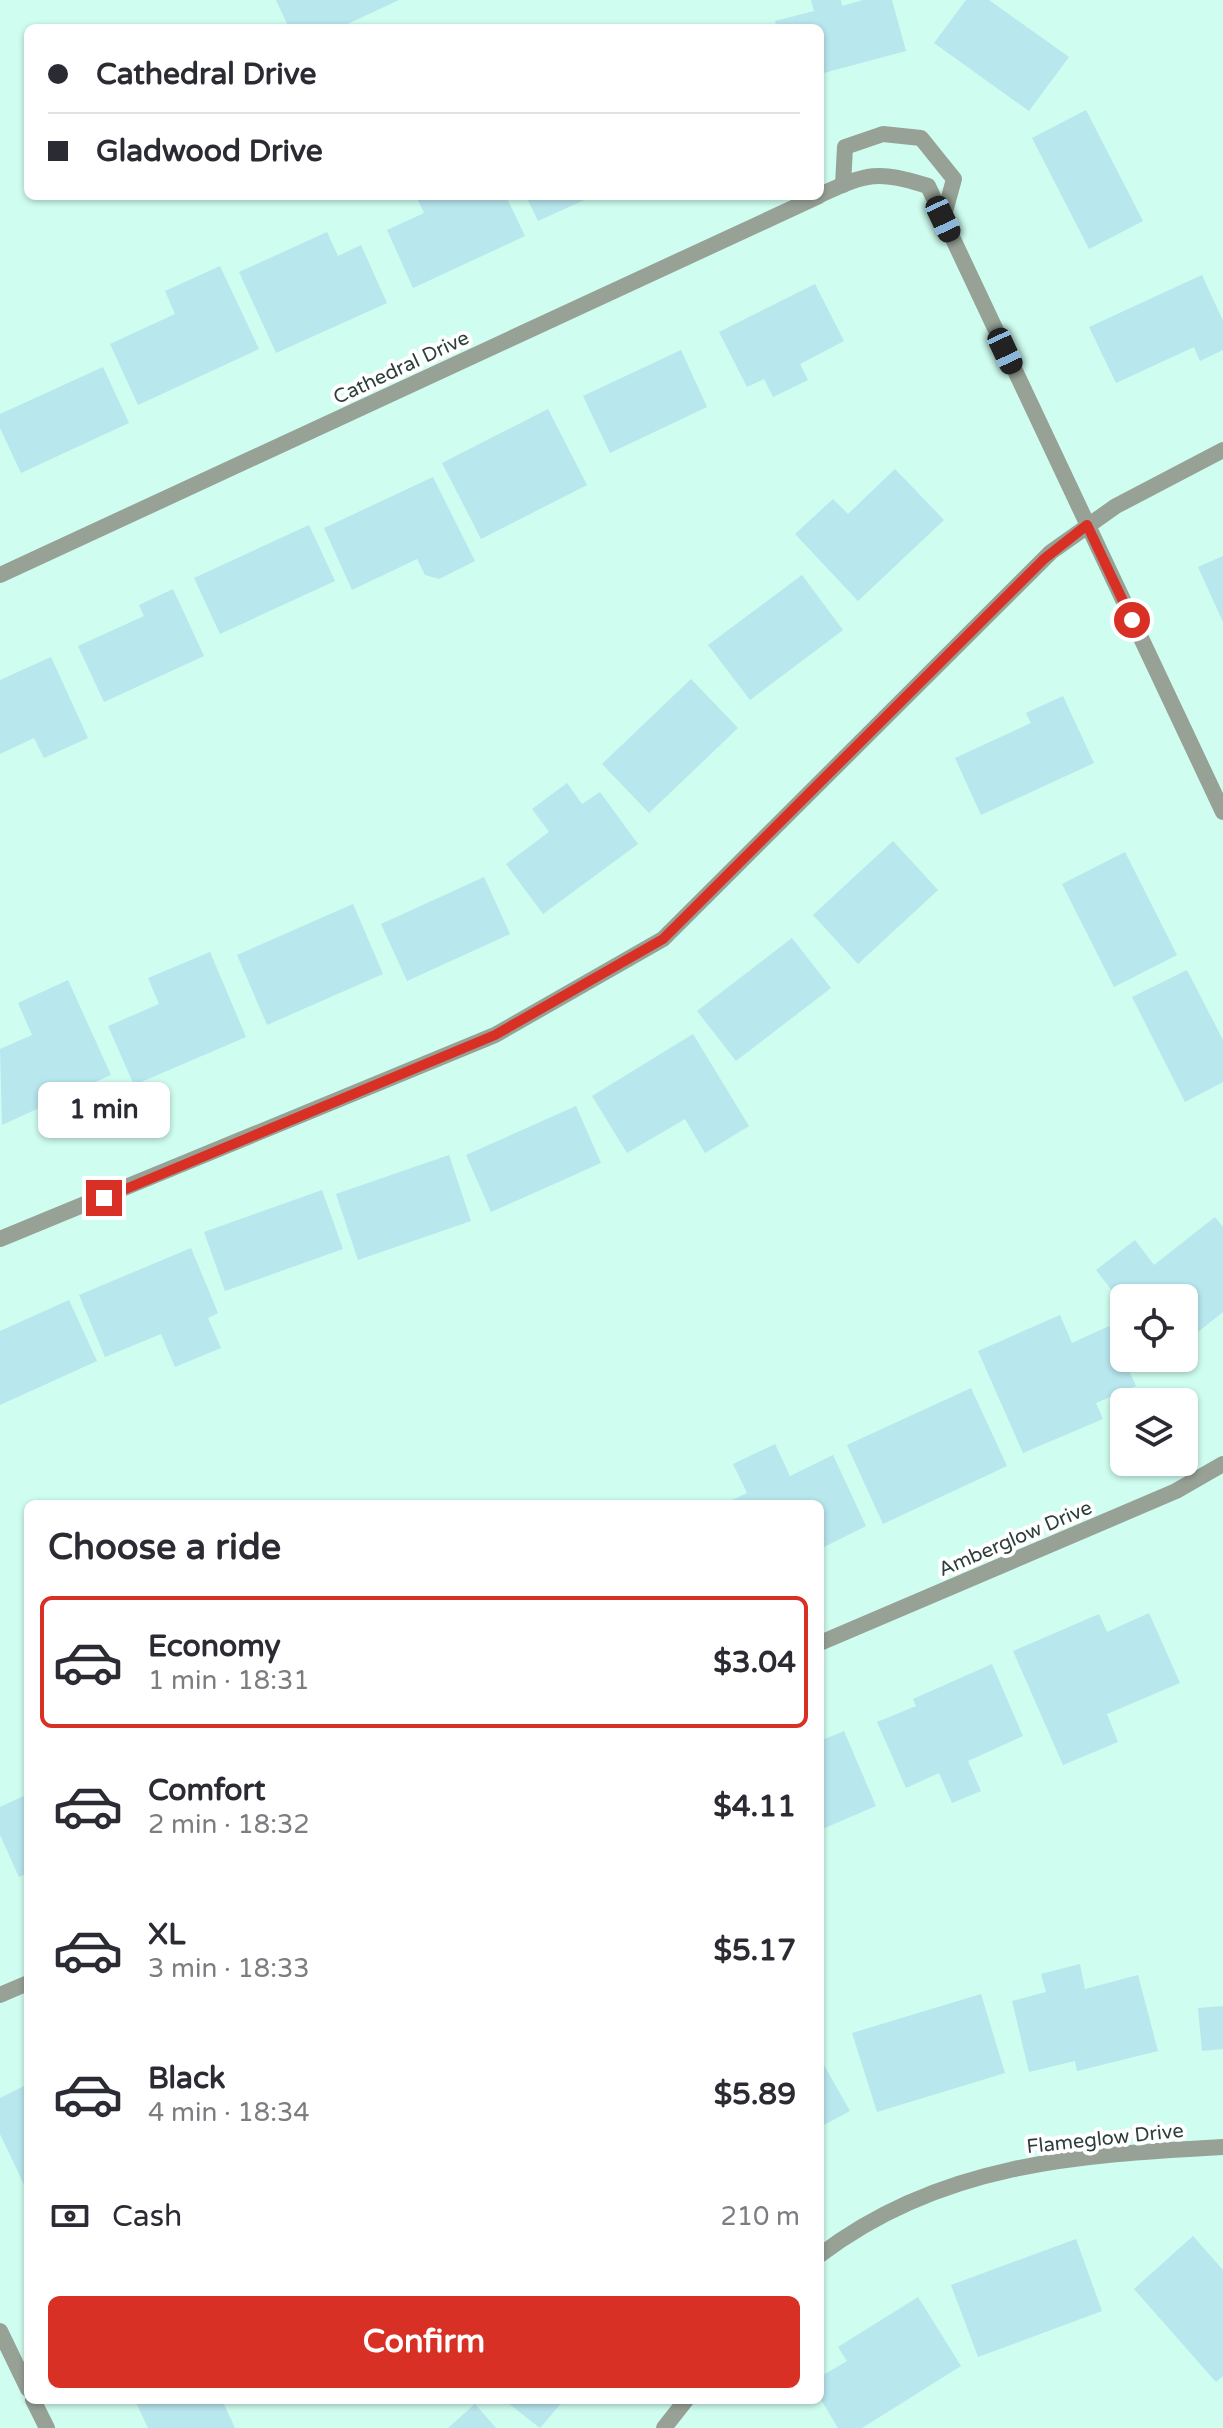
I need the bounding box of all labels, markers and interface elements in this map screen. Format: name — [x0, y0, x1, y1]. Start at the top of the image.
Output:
text: Cathedral Drive — [96, 56, 317, 93]
text: Gladwood Drive — [96, 133, 323, 170]
car — [922, 192, 964, 246]
car — [984, 324, 1026, 378]
street label: Cathedral Drive — [330, 326, 473, 410]
route start — [1114, 602, 1150, 638]
callout: 1 min — [38, 1082, 170, 1138]
text: 1 min — [69, 1094, 139, 1125]
route end — [86, 1180, 122, 1216]
map controls — [1110, 1284, 1198, 1476]
button: locate — [1110, 1284, 1198, 1372]
button: layers — [1110, 1388, 1198, 1476]
street label: Amberglow Drive — [935, 1496, 1096, 1582]
text: Choose a ride — [48, 1526, 281, 1569]
icon: car — [52, 1626, 124, 1698]
text: Economy — [148, 1628, 281, 1665]
text: $3.04 — [713, 1644, 796, 1681]
text: 1 min · 18:31 — [148, 1665, 310, 1696]
icon: car — [52, 1770, 124, 1842]
text: Comfort — [148, 1772, 266, 1809]
text: $4.11 — [713, 1788, 796, 1825]
text: 2 min · 18:32 — [148, 1809, 310, 1840]
icon: car — [52, 1914, 124, 1986]
text: XL — [148, 1916, 185, 1953]
text: $5.17 — [714, 1932, 796, 1969]
text: 3 min · 18:33 — [148, 1953, 310, 1984]
icon: car — [52, 2058, 124, 2130]
text: Black — [148, 2060, 225, 2097]
text: $5.89 — [714, 2076, 796, 2113]
text: 4 min · 18:34 — [148, 2097, 310, 2128]
street label: Flameglow Drive — [1025, 2119, 1185, 2159]
icon: cash — [48, 2194, 92, 2238]
text: Cash — [112, 2198, 182, 2235]
text: 210 m — [720, 2201, 800, 2232]
button: Confirm — [48, 2296, 800, 2388]

